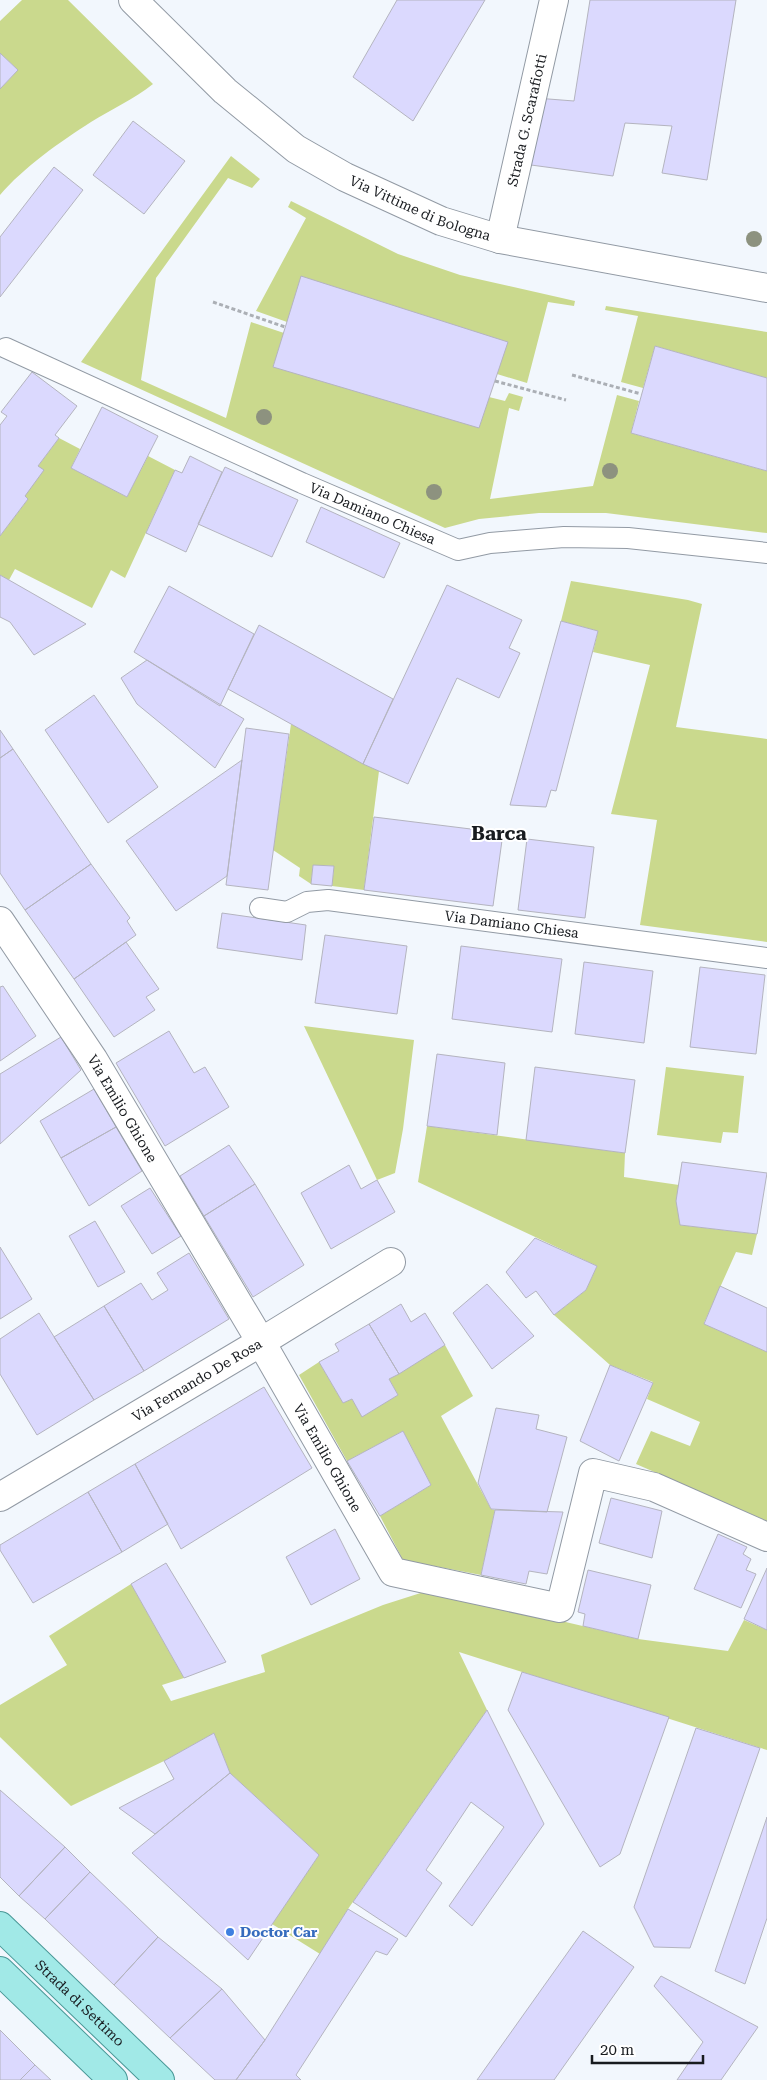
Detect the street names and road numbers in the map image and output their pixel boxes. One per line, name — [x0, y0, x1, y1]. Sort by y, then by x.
street label: Strada G. Scarafiotti — [504, 52, 550, 188]
street label: Via Vittime di Bologna — [347, 172, 493, 244]
street label: Via Damiano Chiesa — [307, 479, 438, 547]
street label: Via Damiano Chiesa — [444, 907, 580, 941]
street label: Via Emilio Ghione — [84, 1052, 161, 1165]
street label: Via Fernando De Rosa — [129, 1335, 265, 1425]
street label: Via Emilio Ghione — [290, 1401, 365, 1515]
street label: Strada di Settimo — [32, 1957, 128, 2049]

